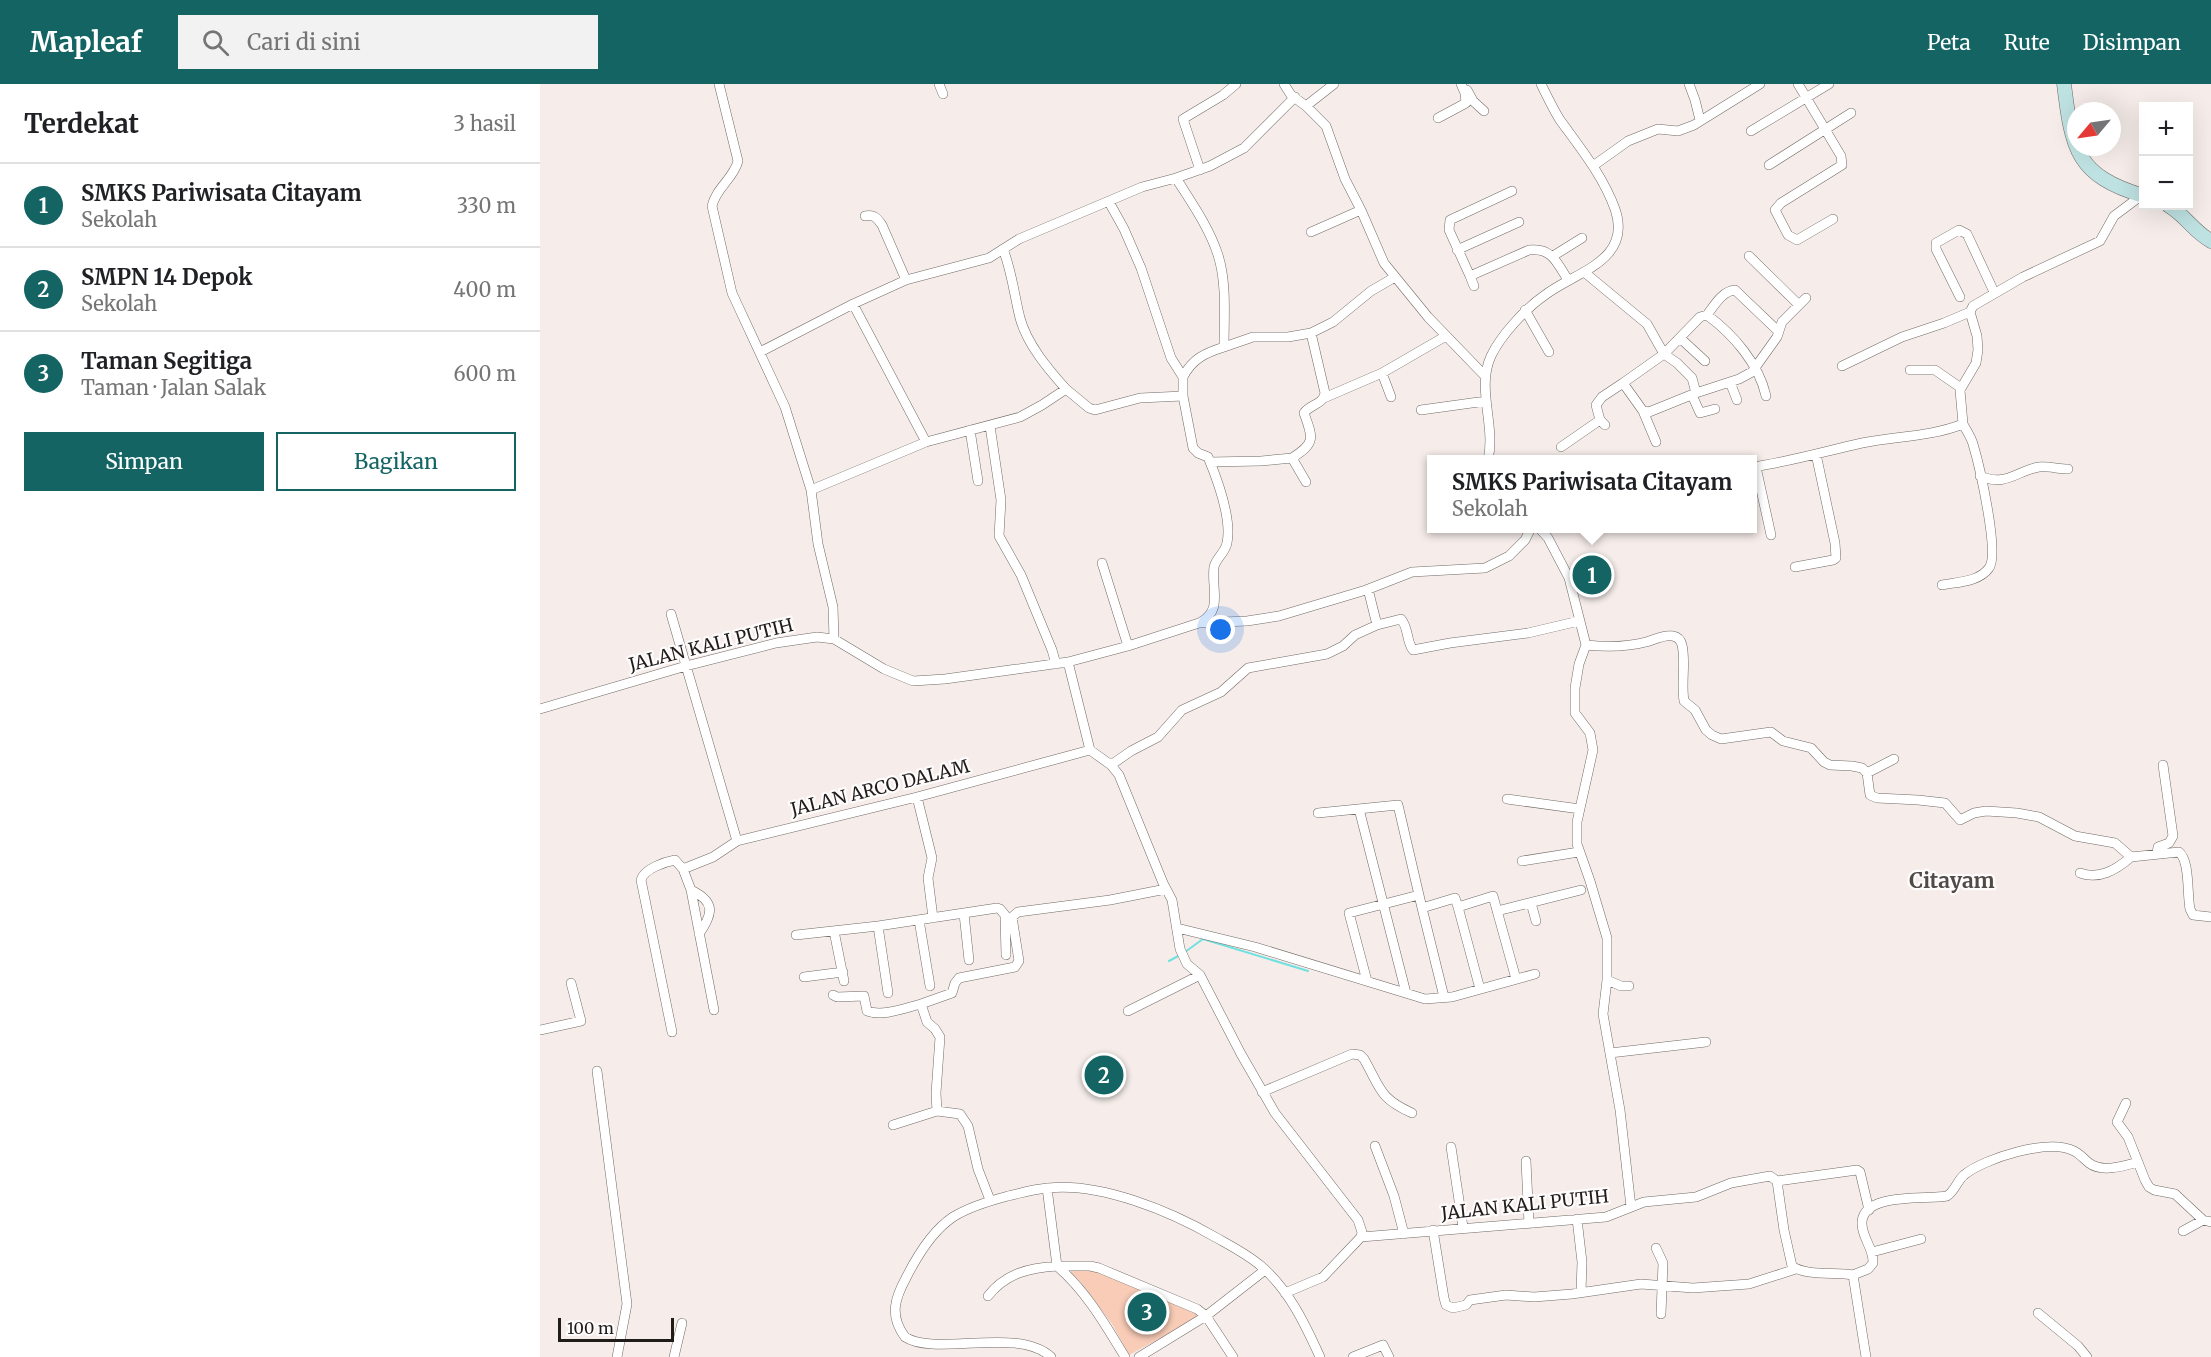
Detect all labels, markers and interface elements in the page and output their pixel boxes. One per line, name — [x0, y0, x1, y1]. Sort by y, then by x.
search box — [178, 15, 598, 69]
text: Mapleaf — [30, 24, 142, 60]
icon: search — [199, 26, 232, 59]
text: Cari di sini — [247, 28, 361, 56]
text: Peta — [1927, 29, 1971, 56]
text: Rute — [2004, 29, 2050, 56]
text: Disimpan — [2083, 29, 2181, 56]
north arrow — [2067, 102, 2121, 156]
map controls — [2139, 102, 2193, 210]
button: + — [2139, 102, 2193, 156]
text: Terdekat — [24, 107, 139, 140]
text: 3 hasil — [453, 111, 516, 136]
button: − — [2139, 156, 2193, 210]
text: SMKS Pariwisata Citayam — [81, 179, 362, 207]
text: 1 — [39, 193, 48, 218]
text: 330 m — [457, 193, 516, 218]
text: Sekolah — [81, 207, 157, 232]
text: SMPN 14 Depok — [81, 263, 252, 291]
text: 2 — [38, 277, 49, 302]
text: 400 m — [453, 277, 516, 302]
text: Sekolah — [81, 291, 157, 316]
text: Taman Segitiga — [81, 347, 252, 375]
text: 3 — [38, 361, 49, 386]
text: 600 m — [453, 361, 516, 386]
text: Taman · Jalan Salak — [81, 375, 266, 400]
button: Simpan — [24, 432, 264, 491]
button: Bagikan — [276, 432, 516, 491]
popup — [1427, 455, 1757, 533]
text: SMKS Pariwisata Citayam — [1452, 468, 1732, 496]
text: Sekolah — [1452, 496, 1528, 521]
pin: 1 — [1572, 552, 1612, 598]
street label: JALAN KALI PUTIH — [625, 613, 795, 676]
your location — [1206, 615, 1235, 644]
street label: JALAN ARCO DALAM — [787, 754, 972, 821]
district label: Citayam — [1909, 867, 1995, 894]
pin: 2 — [1084, 1052, 1124, 1098]
street label: JALAN KALI PUTIH — [1439, 1184, 1610, 1225]
pin: 3 — [1128, 1290, 1166, 1334]
scale bar — [558, 1315, 674, 1342]
text: 100 m — [567, 1318, 614, 1338]

